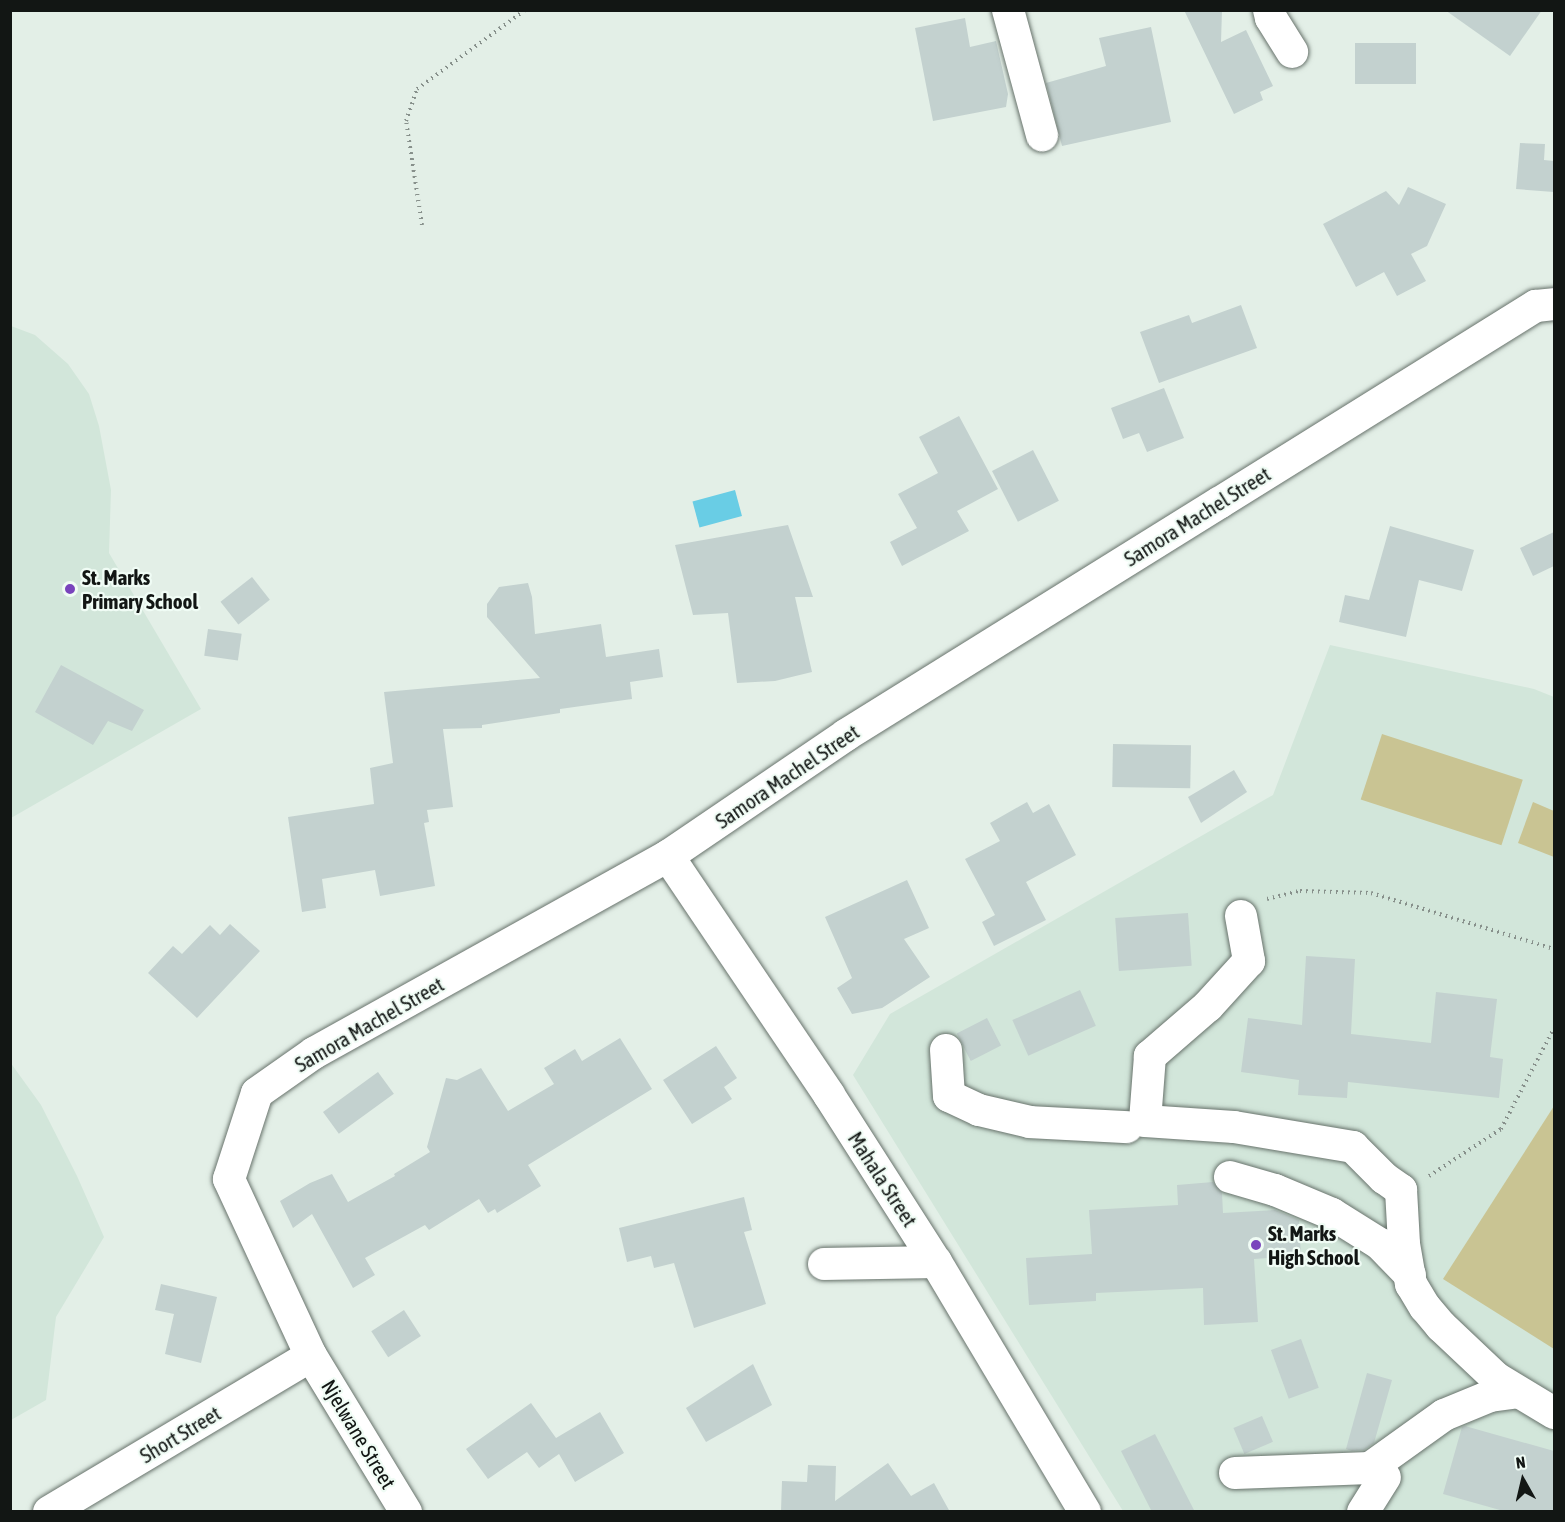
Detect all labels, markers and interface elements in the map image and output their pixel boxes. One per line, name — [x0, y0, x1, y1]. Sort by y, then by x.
street label: Samora Machel Street — [1119, 461, 1275, 571]
place label: St. Marks Primary School — [82, 564, 198, 614]
marker: St. Marks Primary School — [63, 582, 77, 596]
street label: Samora Machel Street — [710, 719, 864, 833]
street label: Samora Machel Street — [290, 971, 448, 1077]
street label: Mahala Street — [843, 1127, 923, 1231]
place label: St. Marks High School — [1268, 1220, 1359, 1270]
marker: St. Marks High School — [1249, 1238, 1263, 1252]
street label: Njelwane Street — [317, 1375, 401, 1493]
street label: Short Street — [135, 1400, 225, 1468]
north arrow — [1493, 1450, 1553, 1510]
text: N — [1515, 1453, 1526, 1472]

